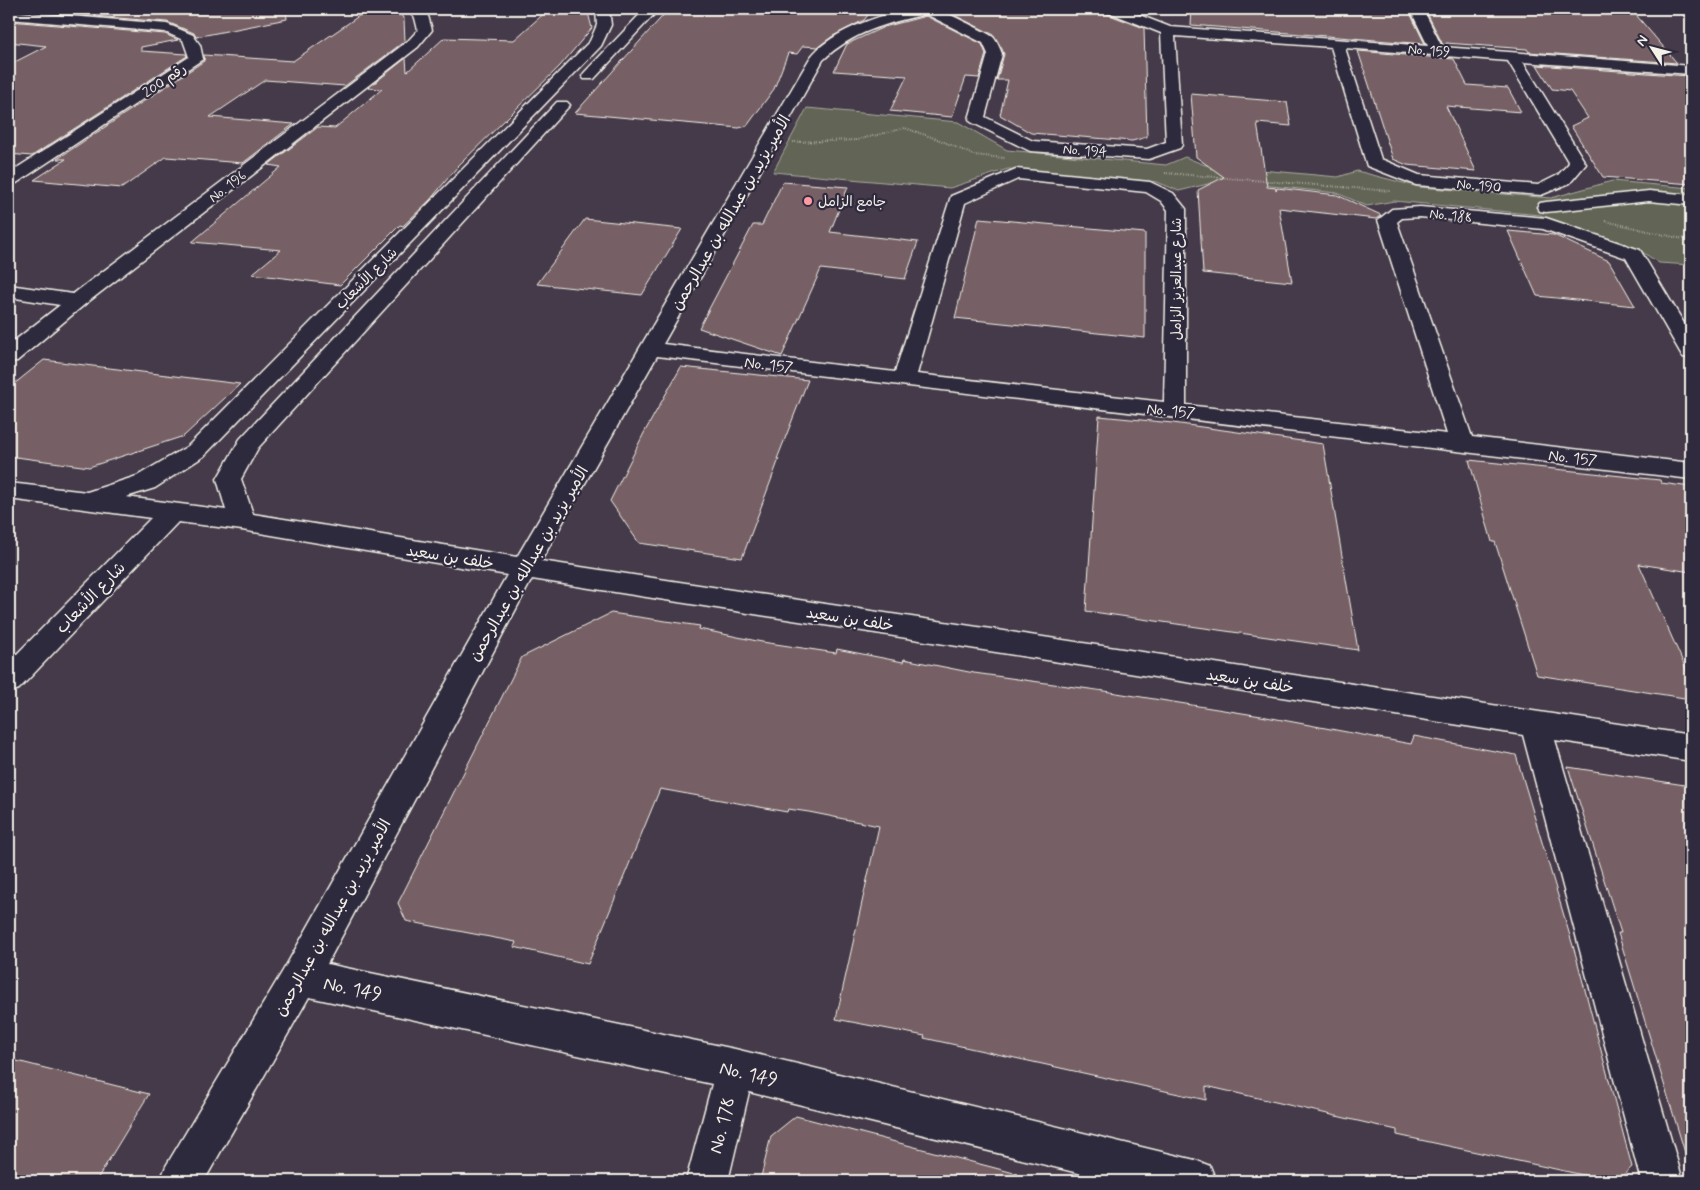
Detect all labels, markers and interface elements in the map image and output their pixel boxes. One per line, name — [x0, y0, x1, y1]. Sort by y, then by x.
north arrow — [1628, 22, 1678, 72]
text: N — [1632, 32, 1652, 50]
street label: No. 159 — [1407, 41, 1451, 61]
street label: رقم 200 — [139, 60, 190, 103]
street label: الأمير يزيد بن عبدالله بن عبدالرحمن — [666, 111, 796, 314]
street label: No. 194 — [1062, 140, 1108, 162]
street label: No. 196 — [205, 167, 250, 207]
street label: No. 190 — [1456, 175, 1502, 197]
place label: جامع الزامل — [818, 193, 886, 212]
marker: جامع الزامل — [802, 195, 814, 207]
street label: No. 188 — [1429, 205, 1473, 227]
street label: شارع عبدالعزيز الزامل — [1168, 218, 1186, 340]
street label: شارع الأشعاب — [331, 243, 401, 313]
street label: No. 157 — [743, 352, 795, 379]
street label: No. 157 — [1145, 398, 1197, 425]
street label: No. 157 — [1547, 445, 1599, 472]
street label: الأمير يزيد بن عبدالله بن عبدالرحمن — [464, 462, 594, 665]
street label: خلف بن سعيد — [404, 540, 495, 575]
street label: شارع الأشعاب — [51, 557, 130, 638]
street label: خلف بن سعيد — [804, 602, 895, 637]
street label: خلف بن سعيد — [1204, 664, 1295, 699]
street label: الأمير يزيد بن عبدالله بن عبدالرحمن — [269, 815, 396, 1020]
street label: No. 149 — [321, 971, 384, 1008]
street label: No. 149 — [717, 1056, 780, 1093]
street label: No. 178 — [703, 1094, 742, 1156]

